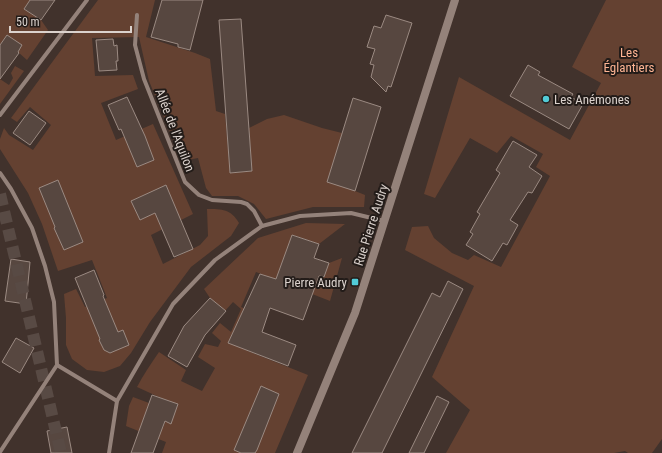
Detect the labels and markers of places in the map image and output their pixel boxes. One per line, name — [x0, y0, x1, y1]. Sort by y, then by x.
place label: Les Anémones — [554, 92, 630, 107]
marker: Les Anémones — [541, 94, 551, 104]
place label: Pierre Audry — [284, 275, 348, 290]
marker: Pierre Audry — [350, 277, 360, 287]

